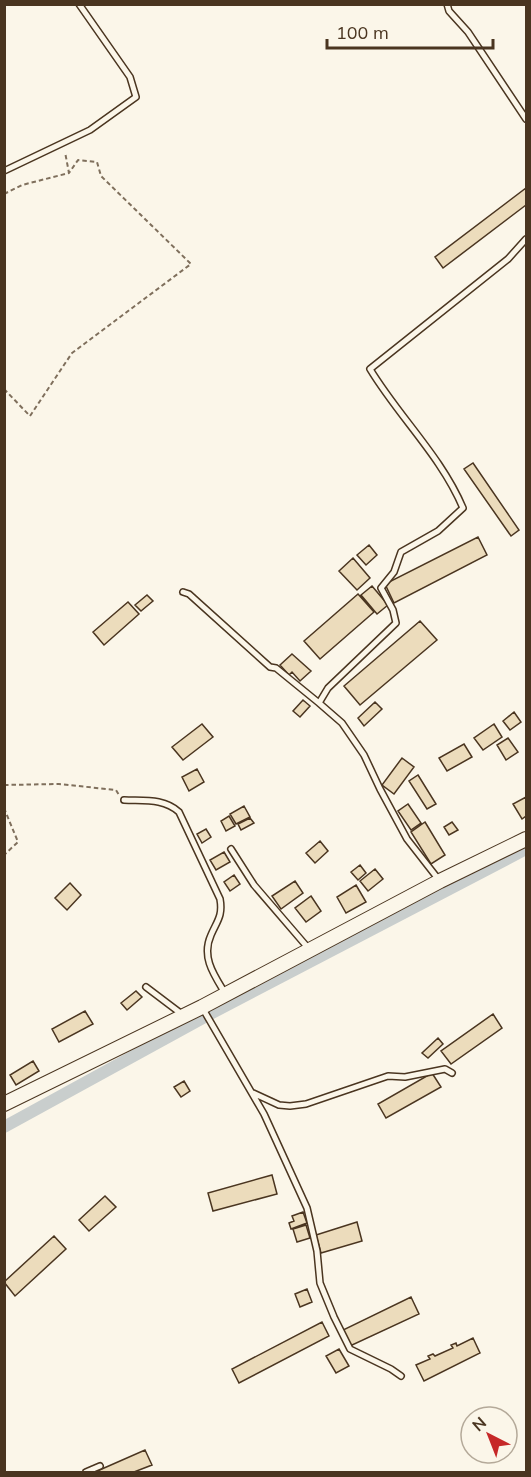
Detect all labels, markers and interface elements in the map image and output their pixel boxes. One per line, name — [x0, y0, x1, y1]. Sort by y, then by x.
scale bar — [327, 12, 494, 50]
text: 100 m — [336, 21, 389, 44]
north arrow — [459, 1405, 519, 1465]
text: N — [468, 1412, 490, 1435]

